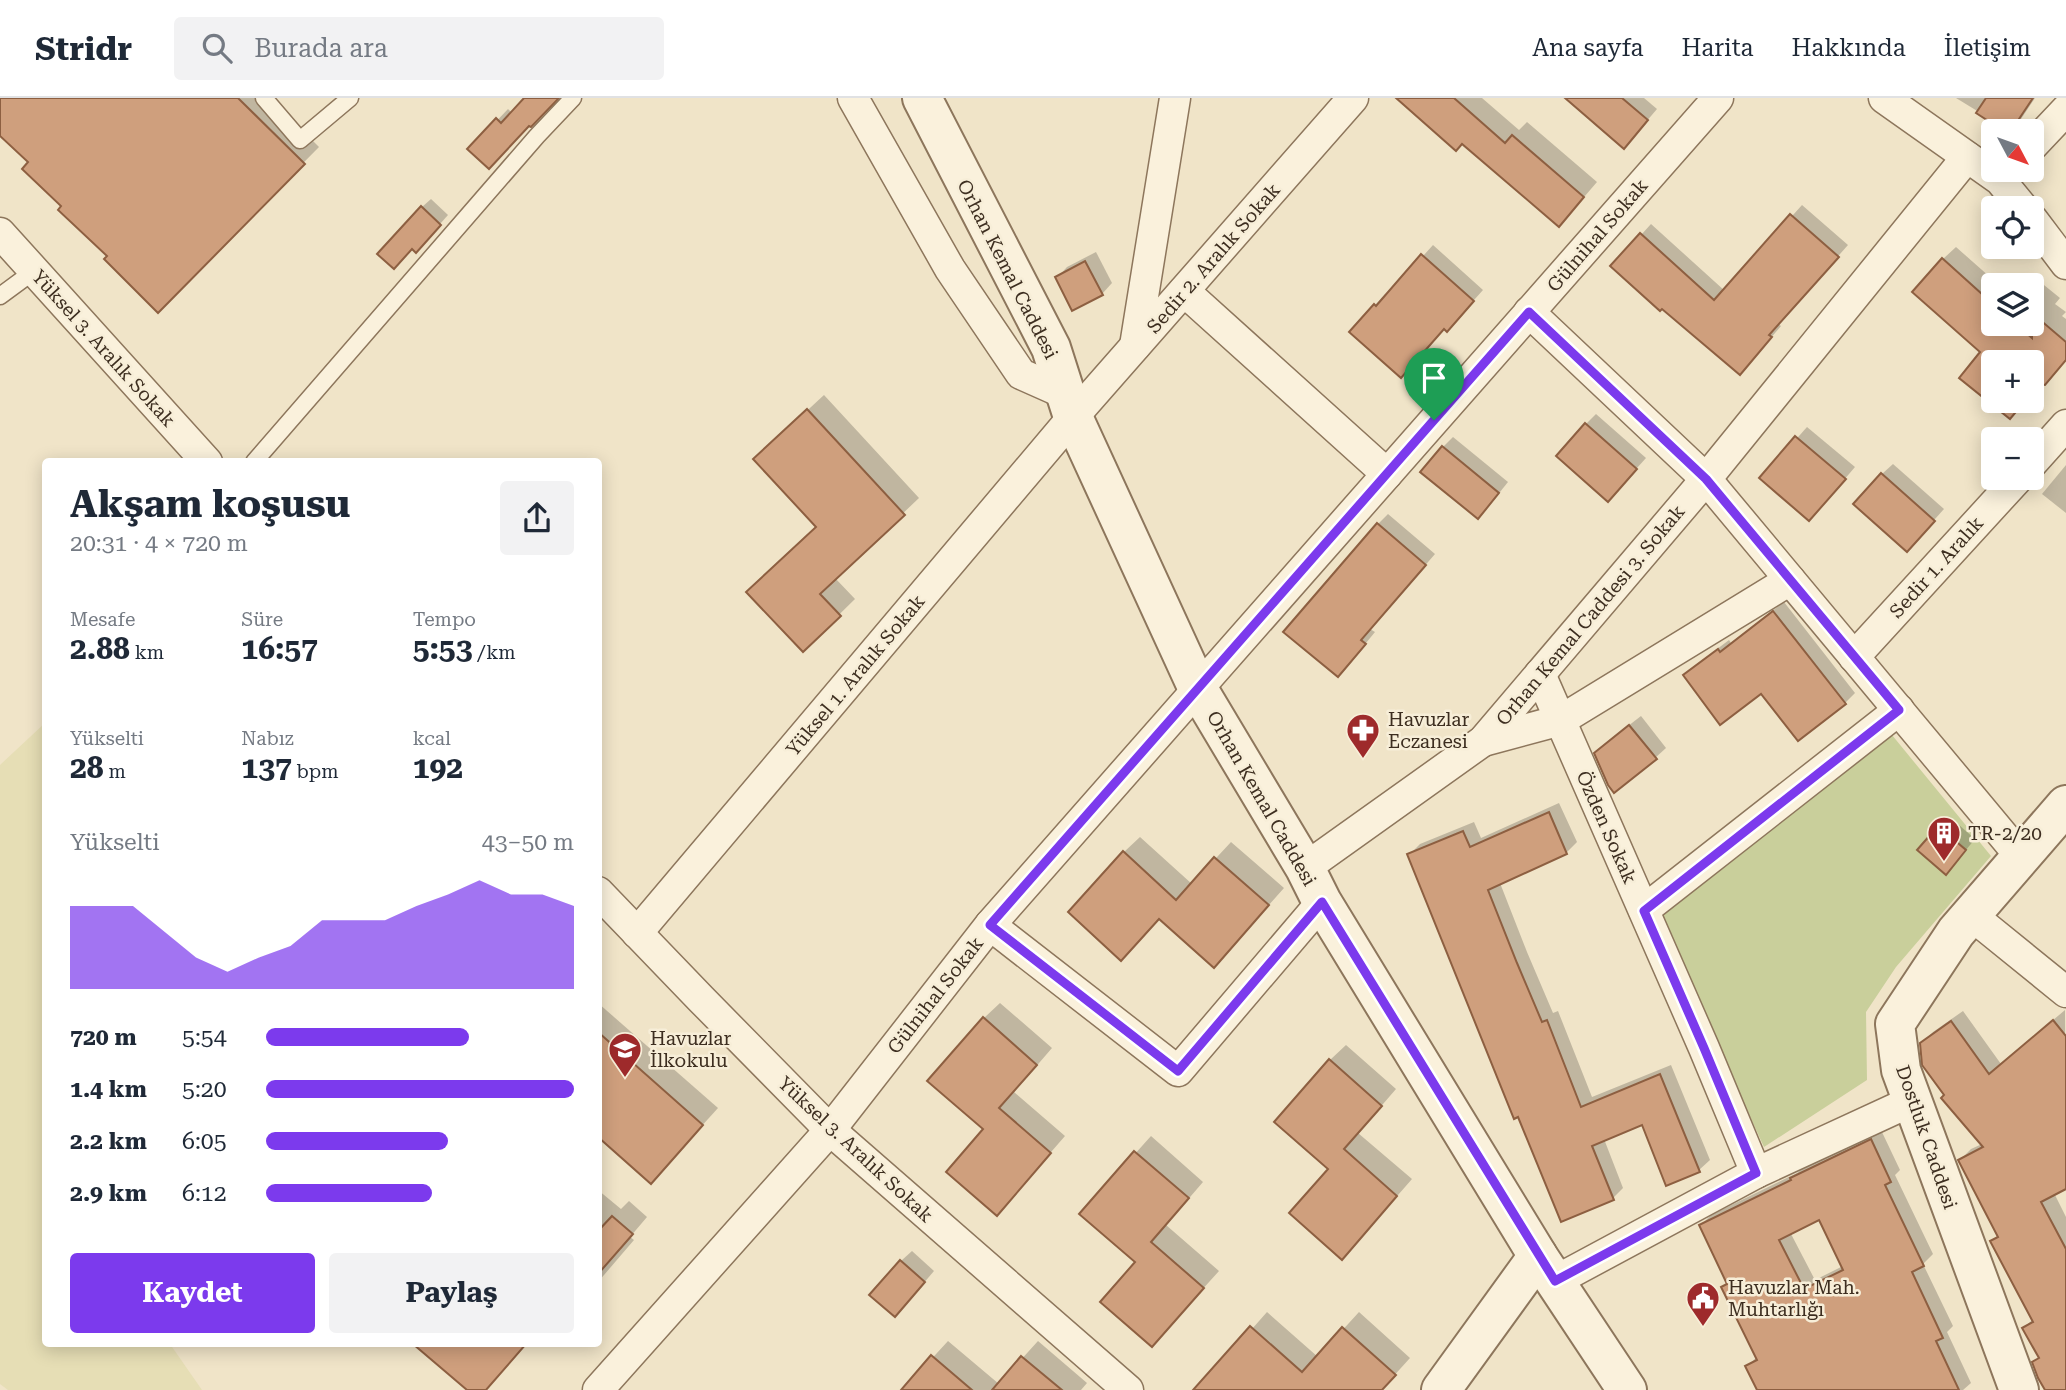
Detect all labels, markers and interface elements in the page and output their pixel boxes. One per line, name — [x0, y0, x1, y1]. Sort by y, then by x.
search box — [174, 17, 664, 80]
text: Stridr — [35, 29, 132, 68]
icon: search — [198, 29, 236, 67]
text: Burada ara — [254, 33, 388, 63]
text: Ana sayfa — [1532, 34, 1643, 62]
text: Harita — [1681, 34, 1754, 62]
text: Hakkında — [1792, 34, 1906, 62]
text: İletişim — [1944, 34, 2031, 62]
north arrow — [1981, 119, 2044, 182]
map controls — [1981, 119, 2044, 490]
street label: Gülnihal Sokak — [1542, 174, 1653, 296]
street label: Orhan Kemal Caddesi — [952, 176, 1063, 363]
street label: Sedir 2. Aralık Sokak — [1142, 179, 1285, 338]
button: locate — [1981, 196, 2044, 259]
street label: Yüksel 3. Aralık Sokak — [27, 265, 180, 432]
button: layers — [1981, 273, 2044, 336]
pin — [1404, 348, 1464, 420]
button: + — [1981, 350, 2044, 413]
icon: arrive — [1415, 359, 1453, 397]
button: − — [1981, 427, 2044, 490]
button: share — [500, 481, 574, 555]
text: Akşam koşusu — [70, 482, 350, 526]
street label: Orhan Kemal Caddesi 3. Sokak — [1491, 500, 1689, 730]
street label: Sedir 1. Aralık — [1885, 512, 1988, 623]
text: 20:31 · 4 × 720 m — [70, 530, 248, 557]
street label: Yüksel 1. Aralık Sokak — [781, 590, 930, 761]
text: Mesafe — [70, 608, 135, 631]
text: Süre — [241, 608, 283, 631]
text: Tempo — [413, 608, 476, 631]
text: 2.88 — [70, 631, 130, 666]
text: 16:57 — [241, 631, 318, 666]
text: 5:53 — [413, 631, 472, 666]
text: km — [130, 641, 164, 664]
text: /km — [472, 641, 516, 664]
street label: Orhan Kemal Caddesi — [1202, 707, 1321, 890]
place label: Havuzlar Eczanesi — [1388, 708, 1470, 753]
pharmacy icon: Havuzlar Eczanesi — [1344, 711, 1382, 760]
text: Yükselti — [70, 727, 144, 750]
text: Nabız — [241, 727, 294, 750]
text: kcal — [413, 727, 451, 750]
text: 28 — [70, 750, 104, 785]
text: 137 — [241, 750, 292, 785]
text: 192 — [413, 750, 463, 785]
text: m — [104, 760, 126, 783]
text: bpm — [292, 760, 339, 783]
street label: Özden Sokak — [1571, 767, 1642, 887]
building icon: TR-2/20 — [1925, 814, 1963, 863]
place label: TR-2/20 — [1968, 822, 2042, 845]
text: Yükselti — [70, 829, 160, 856]
text: 43–50 m — [482, 829, 574, 856]
street label: Gülnihal Sokak — [883, 932, 988, 1058]
text: 720 m — [70, 1024, 137, 1051]
text: 5:54 — [182, 1024, 227, 1051]
place label: Havuzlar İlkokulu — [650, 1027, 732, 1072]
school or university icon: Havuzlar İlkokulu — [606, 1030, 644, 1079]
street label: Dostluk Caddesi — [1891, 1062, 1962, 1212]
street label: Yüksel 3. Aralık Sokak — [773, 1072, 938, 1227]
text: 1.4 km — [70, 1076, 147, 1103]
text: 5:20 — [182, 1076, 227, 1103]
text: 2.2 km — [70, 1128, 147, 1155]
text: 6:05 — [182, 1128, 227, 1155]
text: 2.9 km — [70, 1180, 147, 1207]
text: 6:12 — [182, 1180, 227, 1207]
button: Kaydet — [70, 1253, 315, 1333]
button: Paylaş — [329, 1253, 574, 1333]
place label: Havuzlar Mah. Muhtarlığı — [1728, 1276, 1860, 1321]
public building icon: Havuzlar Mah. Muhtarlığı — [1684, 1279, 1722, 1328]

